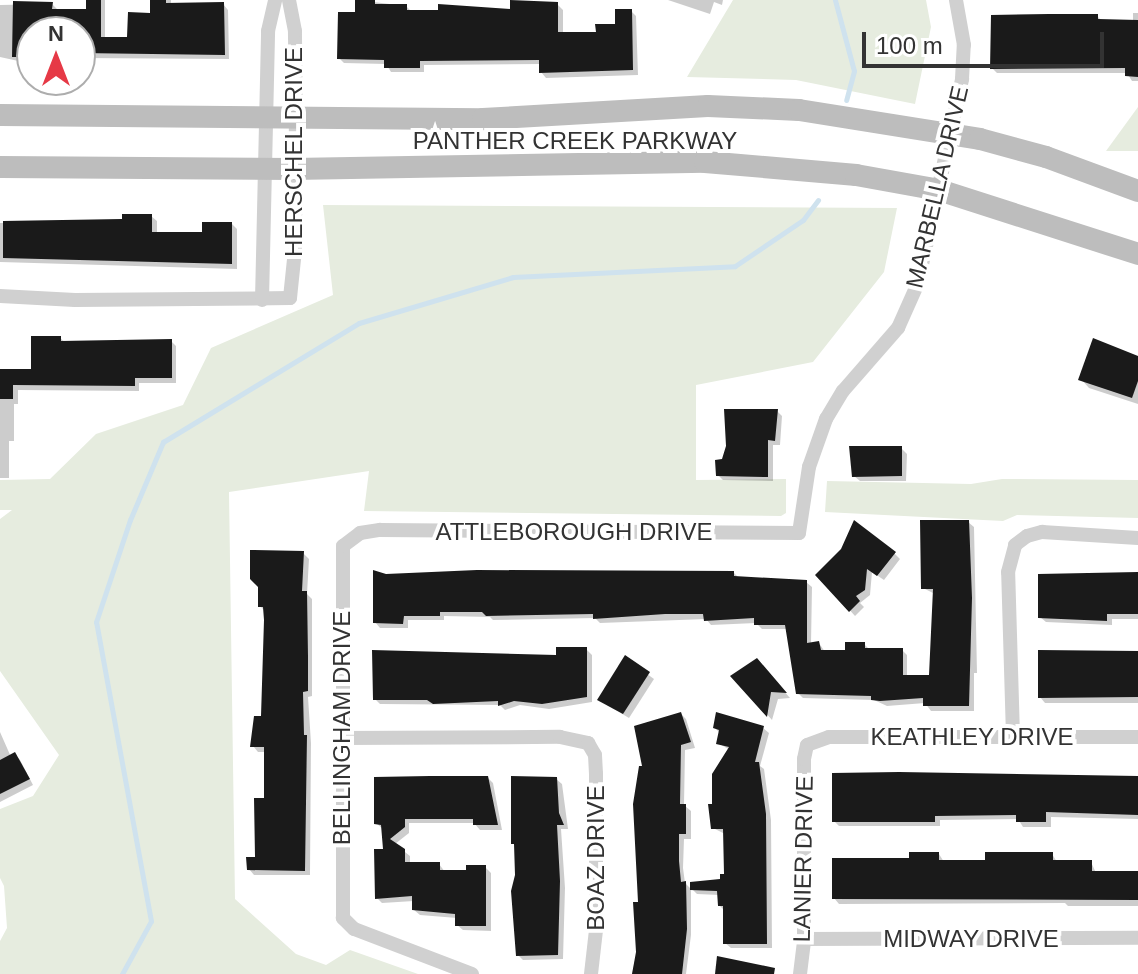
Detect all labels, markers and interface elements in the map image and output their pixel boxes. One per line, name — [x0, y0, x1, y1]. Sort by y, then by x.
north arrow — [16, 16, 96, 96]
scale bar — [866, 16, 1108, 66]
text: N — [48, 21, 64, 46]
text: 100 m — [876, 32, 943, 59]
street label: HERSCHEL DRIVE — [280, 47, 308, 257]
street label: MARBELLA DRIVE — [900, 82, 974, 292]
street label: PANTHER CREEK PARKWAY — [413, 127, 737, 155]
street label: ATTLEBOROUGH DRIVE — [436, 518, 712, 546]
street label: BELLINGHAM DRIVE — [328, 611, 356, 845]
street label: KEATHLEY DRIVE — [870, 723, 1074, 751]
street label: LANIER DRIVE — [787, 775, 819, 943]
street label: BOAZ DRIVE — [582, 785, 610, 931]
street label: MIDWAY DRIVE — [883, 925, 1059, 953]

